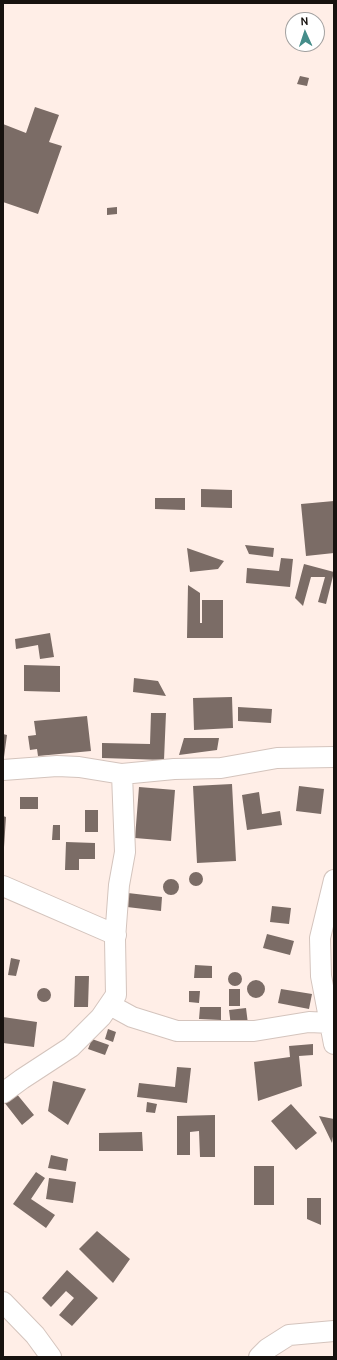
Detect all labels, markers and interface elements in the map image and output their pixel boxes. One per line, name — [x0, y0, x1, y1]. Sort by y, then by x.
north arrow — [285, 12, 325, 52]
text: N — [300, 14, 309, 28]

